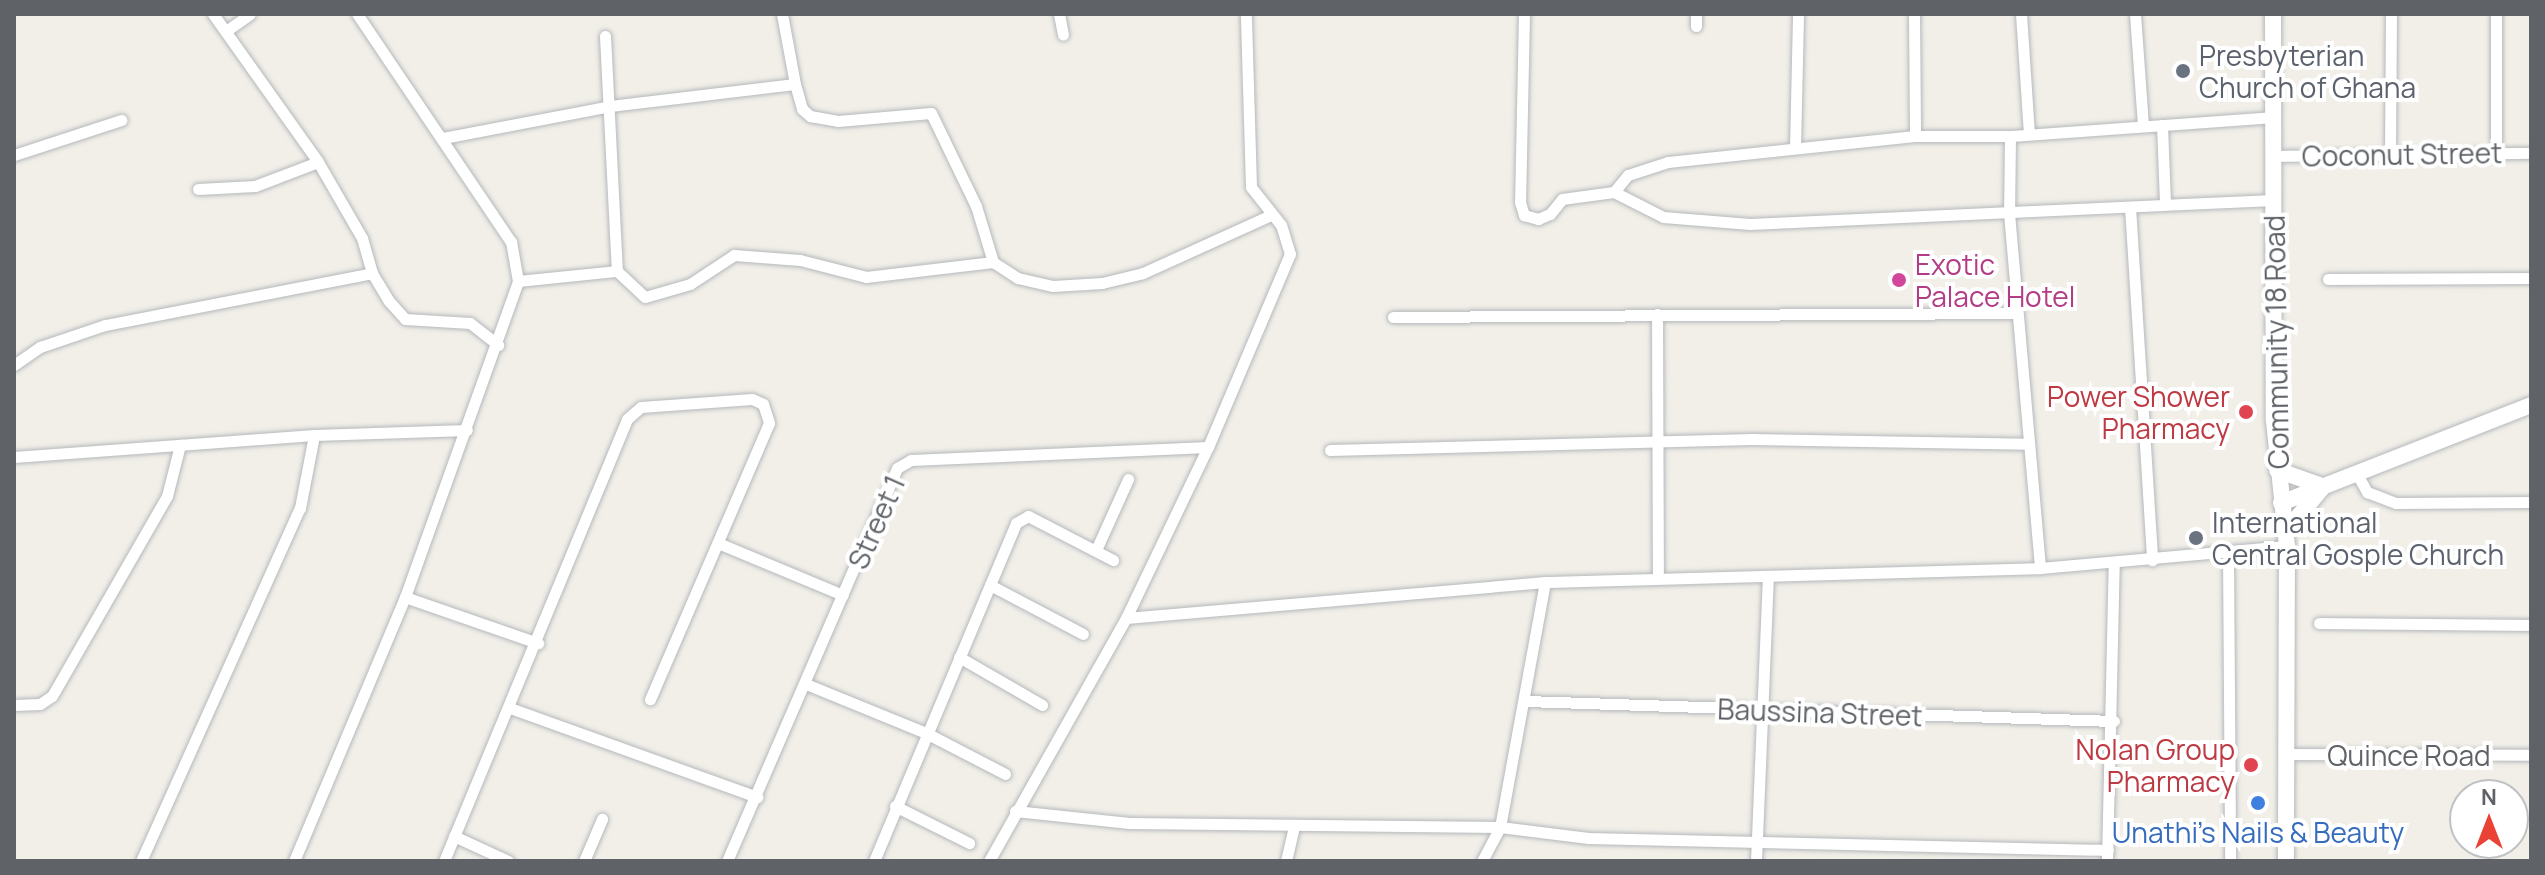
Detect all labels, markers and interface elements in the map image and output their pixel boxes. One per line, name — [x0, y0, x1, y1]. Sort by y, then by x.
place label: Presbyterian Church of Ghana — [2199, 38, 2416, 104]
marker: Presbyterian Church of Ghana — [2174, 62, 2192, 80]
street label: Coconut Street — [2301, 135, 2503, 173]
street label: Community 18 Road — [2257, 215, 2295, 469]
place label: Exotic Palace Hotel — [1915, 247, 2075, 313]
marker: Exotic Palace Hotel — [1890, 271, 1908, 289]
place label: Power Shower Pharmacy — [2047, 379, 2230, 445]
marker: Power Shower Pharmacy — [2237, 403, 2255, 421]
street label: Street 1 — [841, 470, 911, 574]
place label: International Central Gosple Church — [2212, 505, 2504, 571]
marker: International Central Gosple Church — [2187, 529, 2205, 547]
street label: Baussina Street — [1717, 692, 1923, 732]
place label: Nolan Group Pharmacy — [2076, 732, 2235, 798]
street label: Quince Road — [2327, 738, 2491, 772]
marker: Nolan Group Pharmacy — [2242, 756, 2260, 774]
north arrow — [2449, 779, 2529, 859]
text: N — [2481, 782, 2497, 812]
marker: Unathi’s Nails & Beauty — [2249, 794, 2267, 812]
place label: Unathi’s Nails & Beauty — [2112, 815, 2404, 849]

